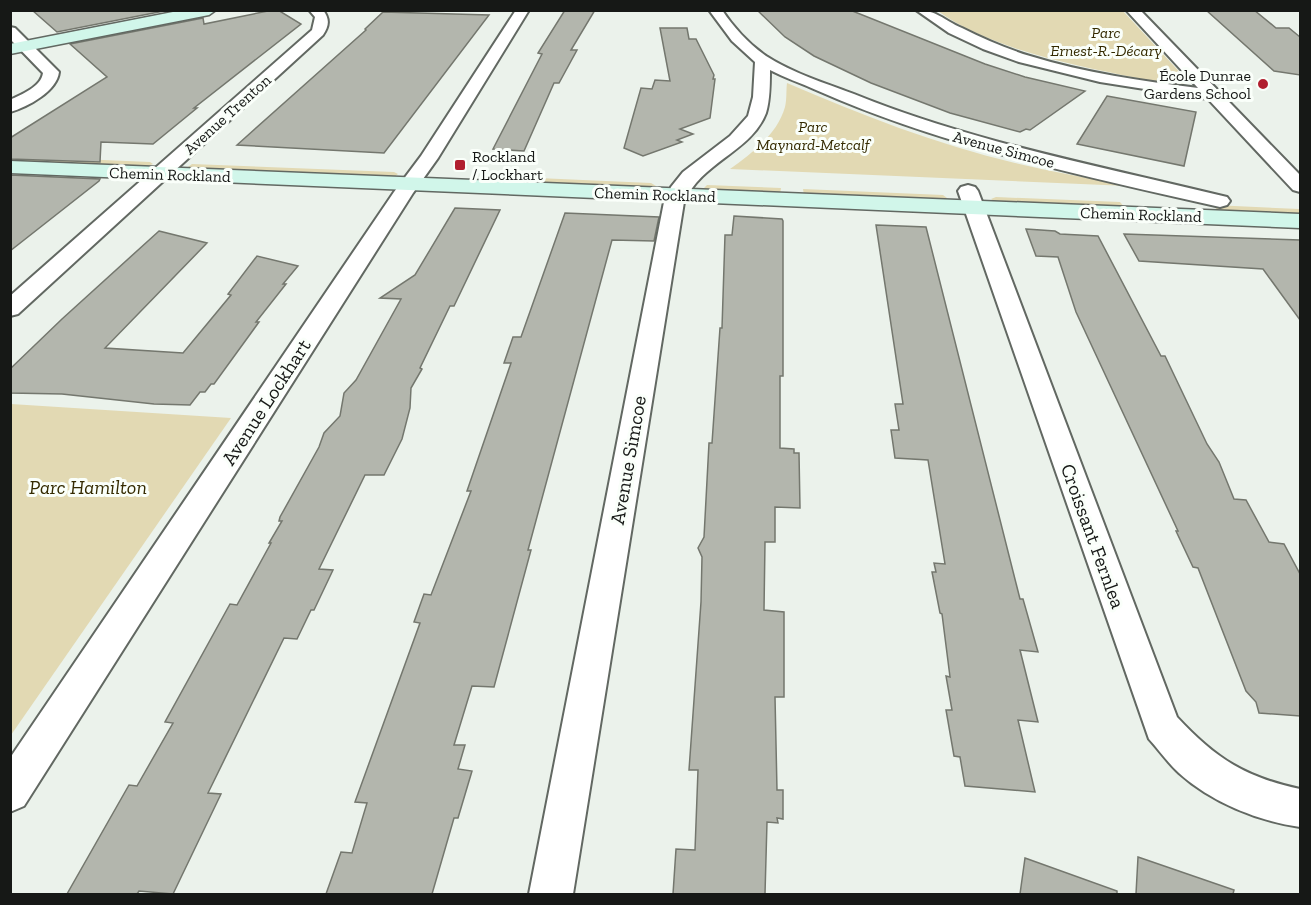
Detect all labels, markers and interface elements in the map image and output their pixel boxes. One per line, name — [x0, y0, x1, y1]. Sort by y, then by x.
park label: Parc Ernest-R.-Décary — [1050, 23, 1162, 60]
place label: École Dunrae Gardens School — [1144, 66, 1251, 103]
street label: Avenue Trenton — [180, 70, 275, 158]
marker: École Dunrae Gardens School — [1256, 77, 1270, 91]
park label: Parc Maynard-Metcalf — [756, 117, 872, 154]
street label: Avenue Simcoe — [951, 127, 1057, 172]
place label: Rockland / Lockhart — [472, 147, 543, 184]
marker: Rockland / Lockhart — [453, 158, 467, 172]
street label: Chemin Rockland — [109, 163, 231, 186]
street label: Chemin Rockland — [594, 183, 716, 206]
street label: Chemin Rockland — [1080, 203, 1202, 226]
street label: Avenue Lockhart — [216, 334, 316, 470]
street label: Avenue Simcoe — [605, 394, 651, 526]
street label: Croissant Fernlea — [1056, 460, 1130, 612]
park label: Parc Hamilton — [29, 475, 147, 499]

